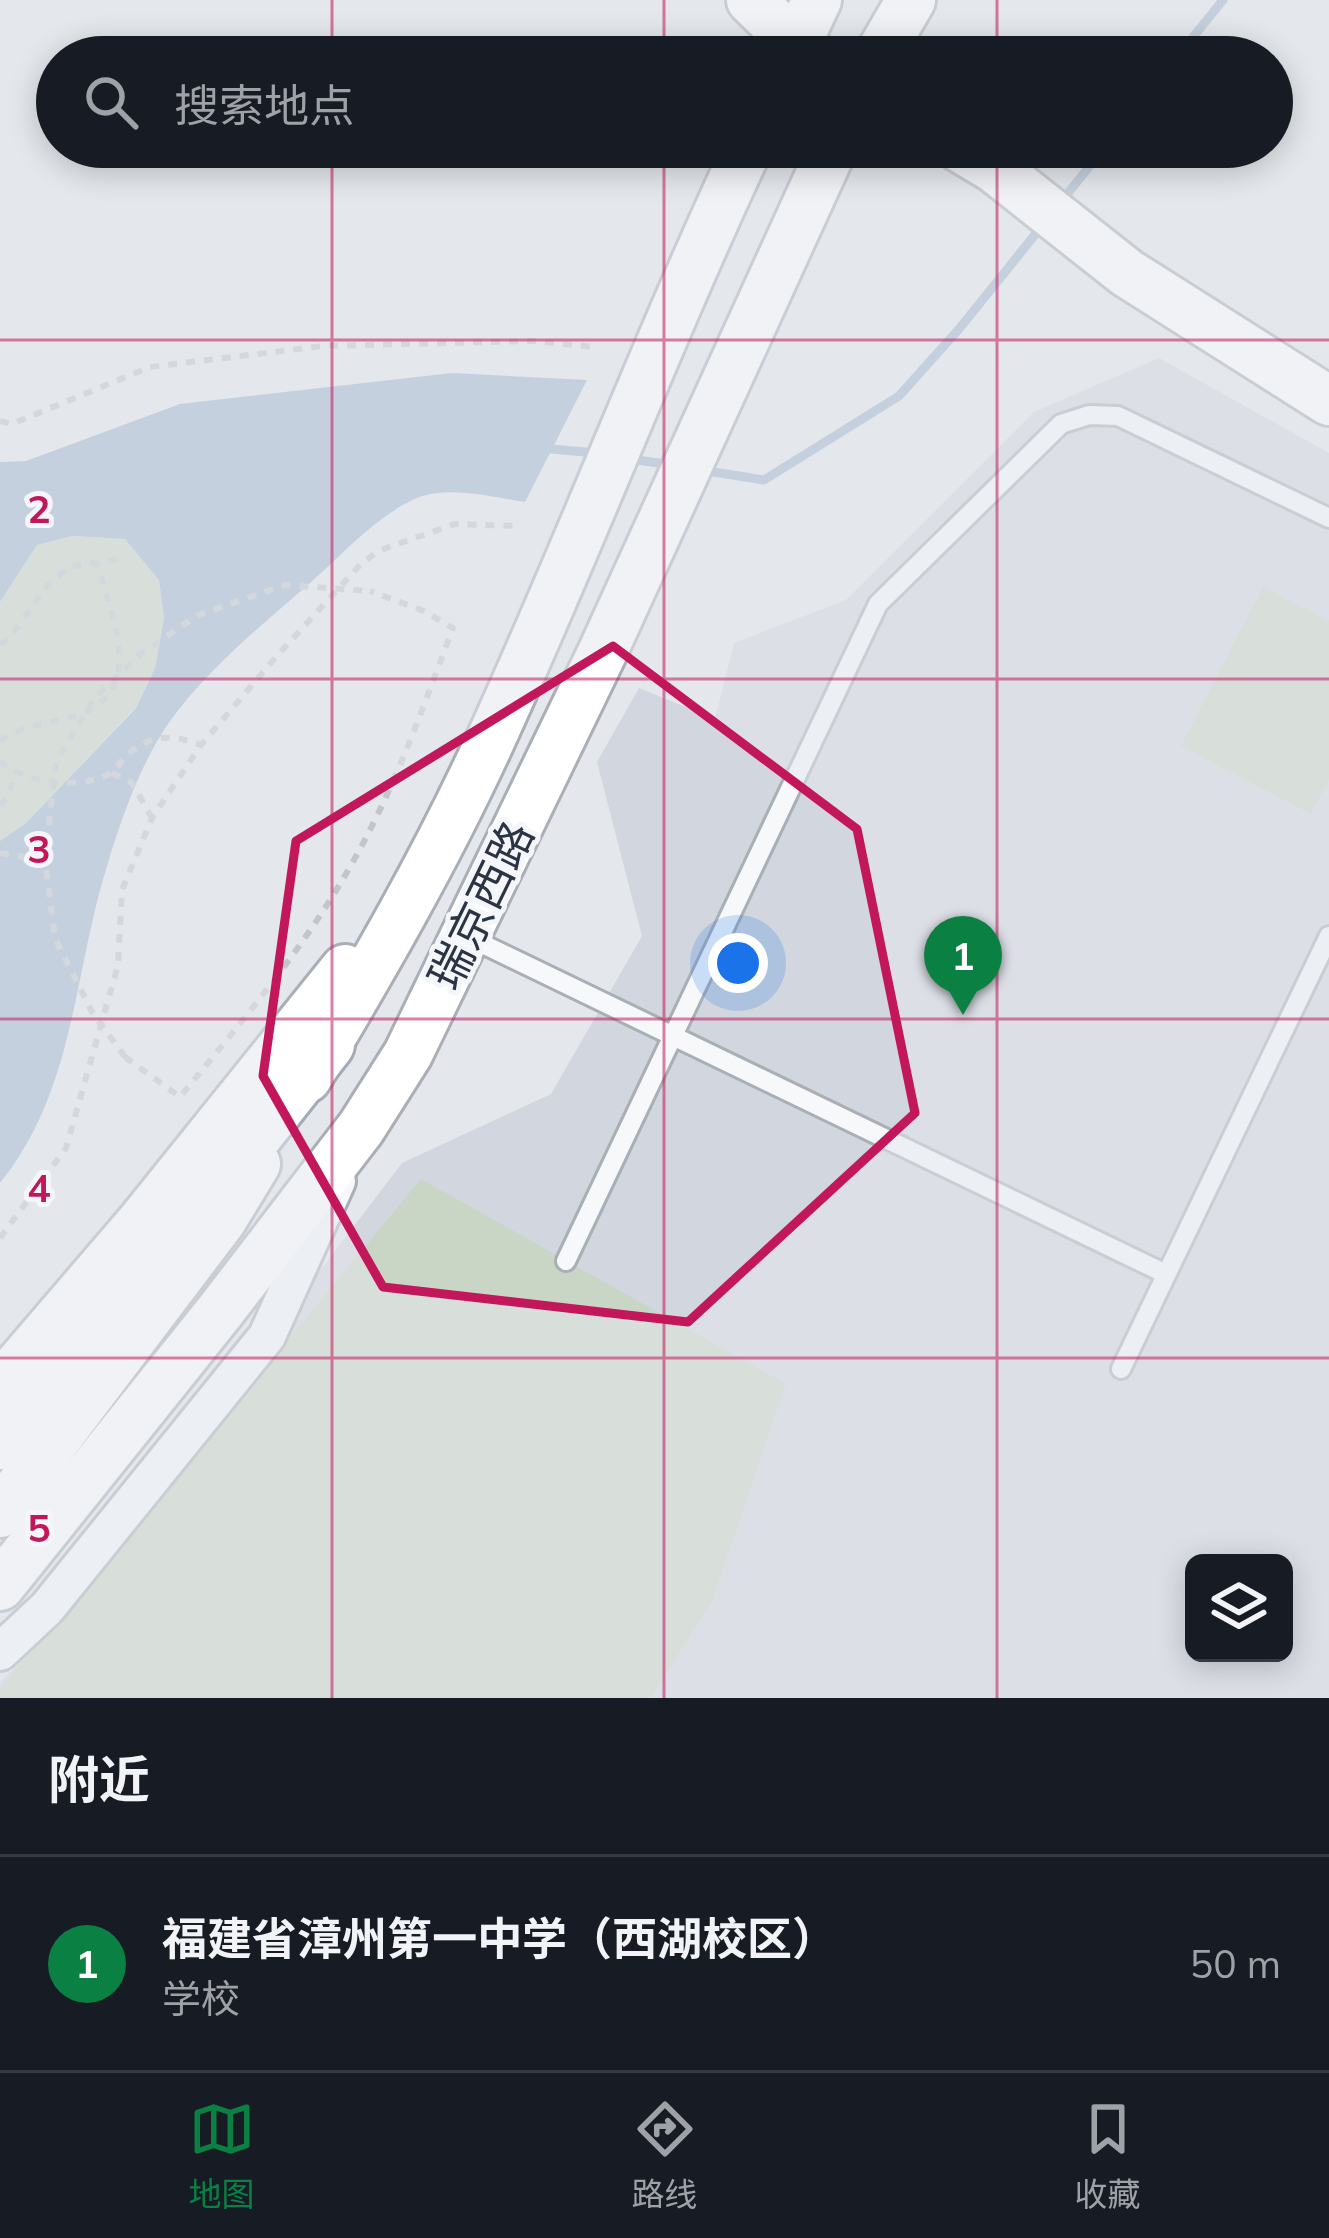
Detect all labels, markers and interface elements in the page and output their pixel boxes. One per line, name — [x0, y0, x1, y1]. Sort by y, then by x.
search box — [36, 36, 1293, 168]
icon: search — [78, 69, 144, 135]
text: 搜索地点 — [174, 77, 354, 133]
text: 2 — [27, 484, 51, 533]
street label: 瑞京西路 — [415, 812, 545, 998]
text: 3 — [27, 824, 51, 873]
pin: 1 — [924, 916, 1002, 1015]
your location — [708, 933, 768, 993]
text: 4 — [27, 1163, 51, 1212]
text: 5 — [27, 1503, 51, 1552]
map controls — [1185, 1554, 1293, 1662]
button: layers — [1185, 1554, 1293, 1662]
text: 附近 — [48, 1747, 150, 1811]
text: 福建省漳州第一中学（西湖校区） — [162, 1910, 837, 1966]
text: 1 — [75, 1939, 99, 1988]
text: 50 m — [1190, 1939, 1281, 1988]
text: 学校 — [162, 1974, 240, 2023]
tab: 地图 — [189, 2096, 255, 2216]
tab: 路线 — [632, 2096, 698, 2216]
tab: 收藏 — [1075, 2096, 1141, 2216]

